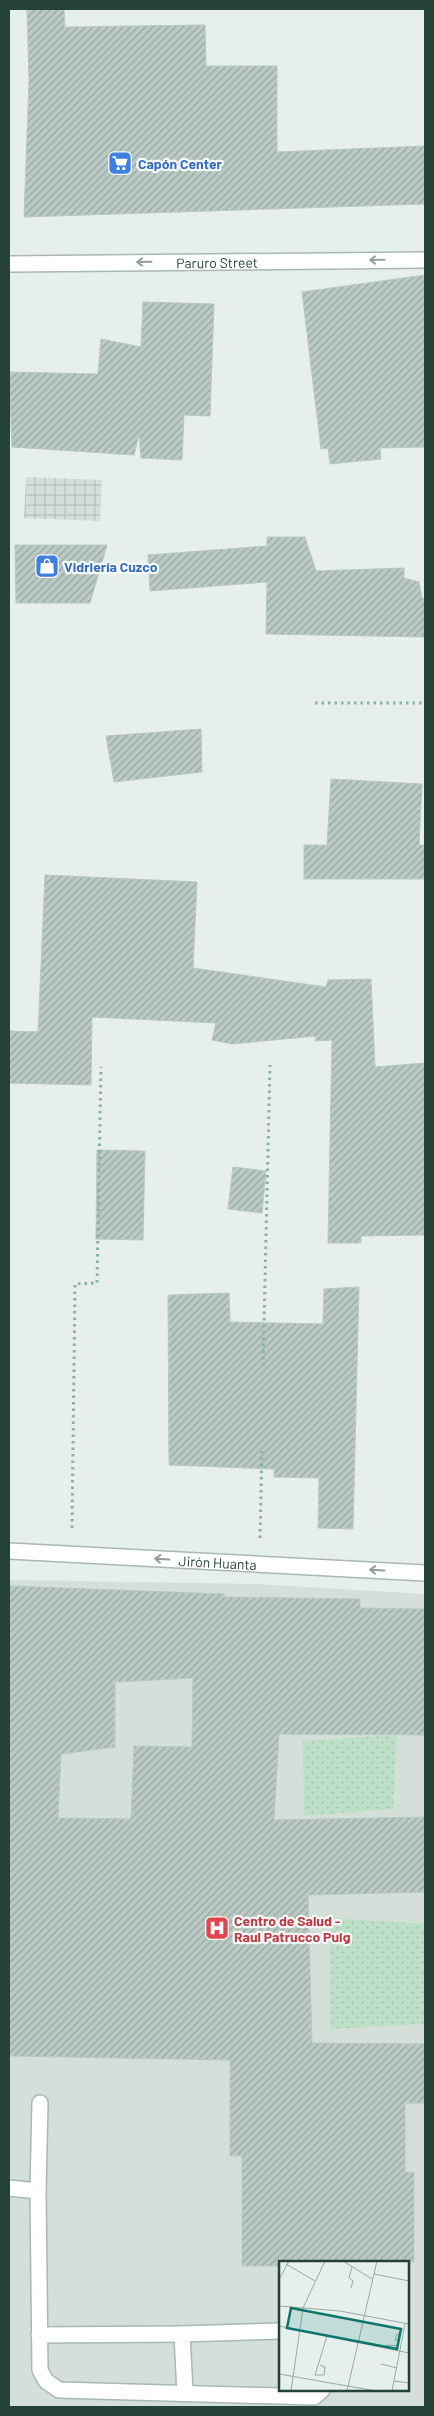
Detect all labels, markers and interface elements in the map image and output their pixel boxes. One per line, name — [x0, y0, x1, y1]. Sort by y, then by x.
supermarket icon: Capón Center — [107, 150, 133, 176]
place label: Capón Center — [138, 155, 223, 172]
street label: Paruro Street — [176, 253, 258, 271]
one-way arrow — [369, 255, 385, 265]
one-way arrow — [136, 257, 152, 267]
shop icon: Vidriería Cuzco — [34, 553, 60, 579]
place label: Vidriería Cuzco — [64, 558, 158, 575]
street label: Jirón Huanta — [178, 1551, 257, 1573]
one-way arrow — [154, 1555, 170, 1564]
one-way arrow — [369, 1566, 385, 1575]
place label: Centro de Salud - Raul Patrucco Puig — [234, 1912, 351, 1945]
hospital icon: Centro de Salud - Raul Patrucco Puig — [204, 1915, 230, 1941]
inset map — [279, 2261, 409, 2391]

